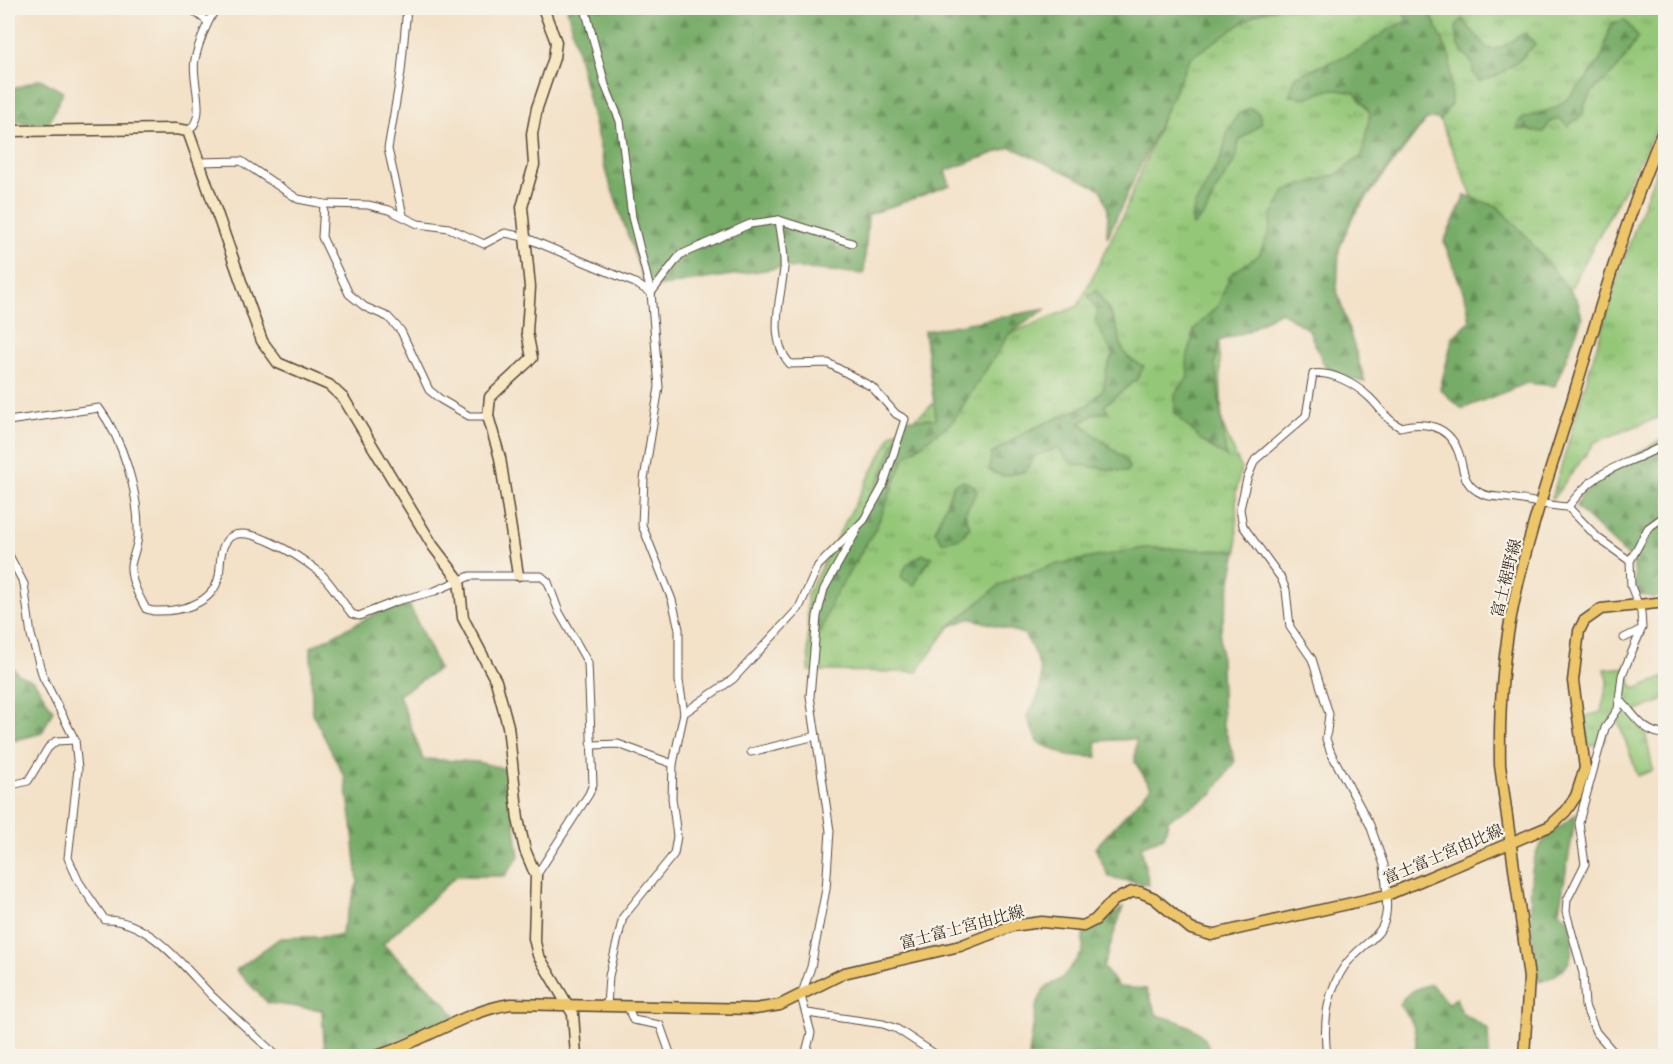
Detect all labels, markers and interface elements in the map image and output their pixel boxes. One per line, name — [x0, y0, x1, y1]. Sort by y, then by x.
street label: 富士裾野線 — [1487, 537, 1525, 619]
street label: 富士富士宮由比線 — [1380, 820, 1506, 888]
street label: 富士富士宮由比線 — [898, 901, 1026, 953]

